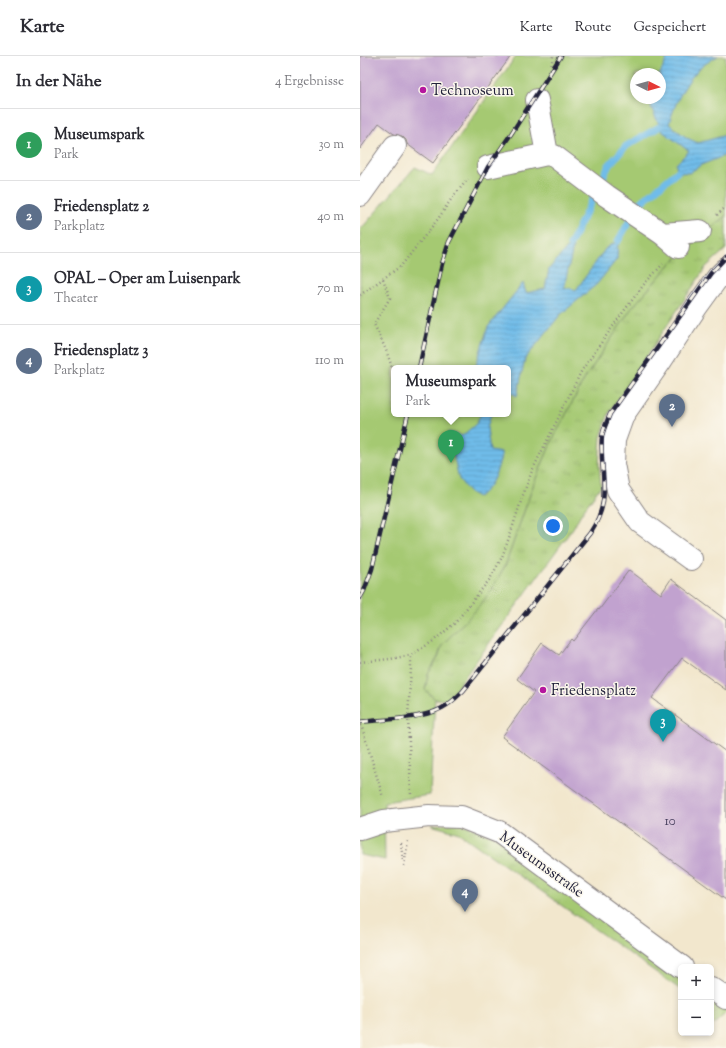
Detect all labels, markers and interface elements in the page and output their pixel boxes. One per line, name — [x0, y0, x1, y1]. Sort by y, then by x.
text: Karte — [20, 14, 65, 41]
text: Karte — [520, 18, 553, 38]
text: Route — [575, 18, 611, 38]
text: Gespeichert — [633, 18, 706, 38]
north arrow — [630, 68, 666, 104]
text: In der Nähe — [16, 70, 102, 94]
text: 4 Ergebnisse — [275, 73, 344, 91]
place label: Technoseum — [431, 81, 514, 102]
marker: Technoseum — [418, 85, 428, 95]
text: Museumspark — [54, 125, 145, 146]
text: 1 — [27, 136, 31, 154]
text: 30 m — [318, 136, 344, 154]
text: Park — [54, 146, 79, 164]
text: Friedensplatz 2 — [54, 197, 149, 218]
text: 2 — [26, 208, 32, 226]
text: 40 m — [317, 208, 344, 226]
text: Parkplatz — [54, 218, 105, 236]
text: OPAL – Oper am Luisenpark — [54, 269, 241, 290]
text: 3 — [26, 280, 32, 298]
text: 70 m — [317, 280, 344, 298]
text: Theater — [54, 290, 98, 308]
text: Friedensplatz 3 — [54, 341, 148, 362]
text: 4 — [26, 352, 32, 370]
text: 110 m — [315, 352, 344, 370]
text: Parkplatz — [54, 362, 105, 380]
popup — [391, 365, 511, 417]
text: Museumspark — [406, 372, 496, 393]
text: Park — [406, 393, 430, 411]
pin: 2 — [659, 394, 685, 427]
pin: 1 — [438, 430, 464, 463]
your location — [543, 516, 563, 536]
place label: Friedensplatz — [551, 681, 636, 702]
marker: Friedensplatz — [538, 685, 548, 695]
pin: 3 — [650, 709, 676, 742]
house number: 10 — [664, 813, 676, 831]
street label: Museumsstraße — [494, 827, 588, 903]
pin: 4 — [452, 879, 478, 912]
map controls — [678, 964, 714, 1036]
button: + — [678, 964, 714, 1000]
button: − — [678, 1000, 714, 1036]

